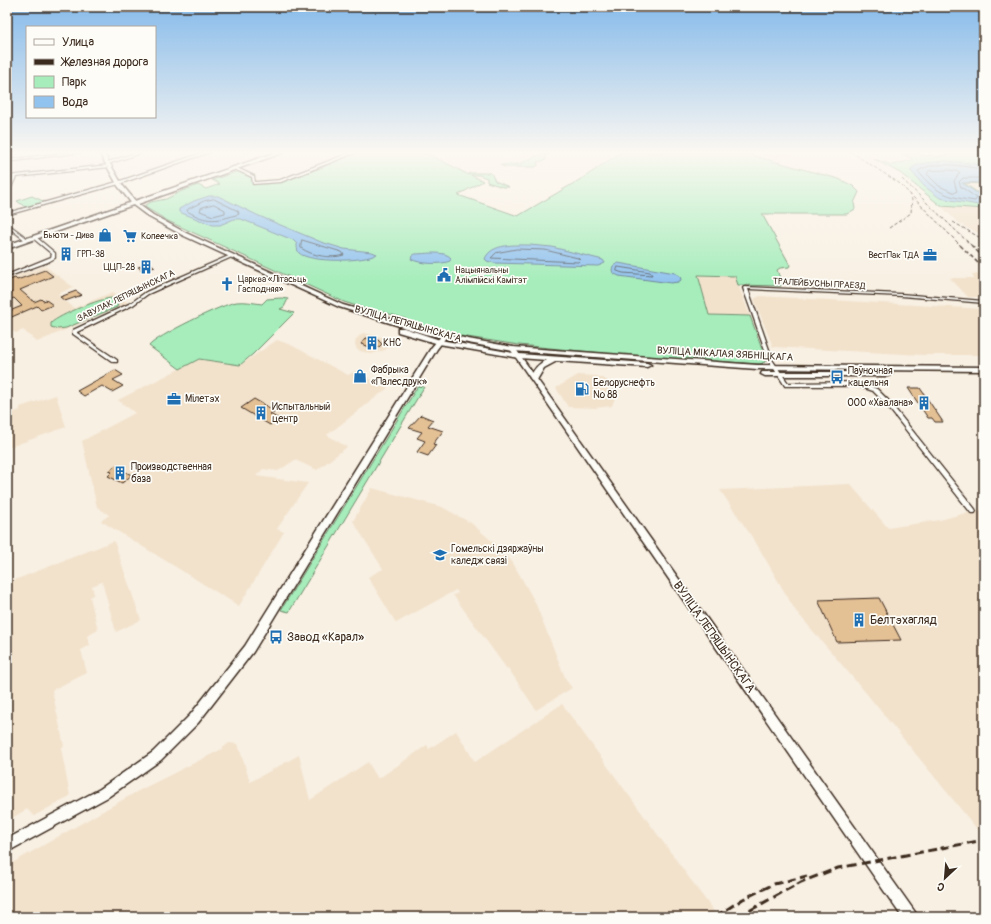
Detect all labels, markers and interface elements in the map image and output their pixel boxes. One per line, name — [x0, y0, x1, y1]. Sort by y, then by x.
legend — [26, 26, 156, 118]
text: Улица — [62, 35, 94, 50]
text: Железная дорога — [60, 55, 149, 70]
text: Парк — [62, 75, 87, 90]
text: Вода — [62, 95, 88, 110]
shop icon: Бьюти - Дива — [97, 227, 113, 243]
supermarket icon: Копеечка — [122, 228, 138, 244]
place label: Бьюти - Дива — [43, 230, 94, 241]
place label: Копеечка — [141, 231, 178, 242]
building icon: ГРП-38 — [58, 246, 74, 262]
office icon: ВестПак ТДА — [922, 247, 938, 263]
place label: ГРП-38 — [77, 249, 105, 260]
place label: ВестПак ТДА — [868, 250, 919, 261]
building icon: ЦЦП-28 — [138, 259, 154, 275]
place label: ЦЦП-28 — [103, 262, 135, 273]
place label: Нацыянальны Алімпійскі Камітэт — [455, 265, 528, 286]
public building icon: Нацыянальны Алімпійскі Камітэт — [436, 267, 452, 283]
street label: ЗАВУЛАК ЛЕПЯШЫНСКАГА — [75, 268, 177, 324]
place label: Царква «Літасьць Гасподняя» — [238, 274, 307, 295]
church icon: Царква «Літасьць Гасподняя» — [219, 276, 235, 292]
street label: ТРАЛЕЙБУСНЫ ПРАЕЗД — [773, 276, 866, 292]
street label: ВУЛІЦА ЛЕПЯШЫНСКАГА — [353, 303, 463, 345]
building icon: КНС — [364, 335, 380, 351]
place label: КНС — [383, 337, 401, 349]
street label: ВУЛІЦА МІКАЛАЯ ЗЯБНІЦКАГА — [657, 344, 794, 364]
place label: Фабрыка «Палесдрук» — [371, 364, 427, 388]
place label: Паўночная кацельня — [848, 365, 893, 389]
shop icon: Фабрыка «Палесдрук» — [352, 368, 368, 384]
bus stop icon: Паўночная кацельня — [829, 369, 845, 385]
place label: Белоруснефть № 88 — [593, 377, 656, 401]
fuel station icon: Белоруснефть № 88 — [574, 381, 590, 397]
office icon: Мілетэх — [166, 391, 182, 407]
place label: Мілетэх — [185, 393, 220, 405]
building icon: ООО «Хвалана» — [916, 395, 932, 411]
place label: ООО «Хвалана» — [847, 397, 913, 409]
place label: Испытальный центр — [272, 401, 331, 425]
building icon: Испытальный центр — [253, 405, 269, 421]
place label: Производственная база — [131, 461, 212, 485]
building icon: Производственная база — [112, 465, 128, 481]
place label: Гомельскі дзяржаўны каледж связі — [451, 543, 544, 567]
school or university icon: Гомельскі дзяржаўны каледж связі — [432, 547, 448, 563]
street label: ВУЛІЦА ЛЕПЯШЫНСКАГА — [670, 578, 758, 696]
building icon: Белтэхагляд — [851, 612, 867, 628]
place label: Белтэхагляд — [870, 613, 938, 628]
bus stop icon: Завод «Карал» — [268, 629, 284, 645]
place label: Завод «Карал» — [287, 630, 364, 645]
north arrow — [925, 858, 965, 898]
text: С — [935, 879, 947, 894]

